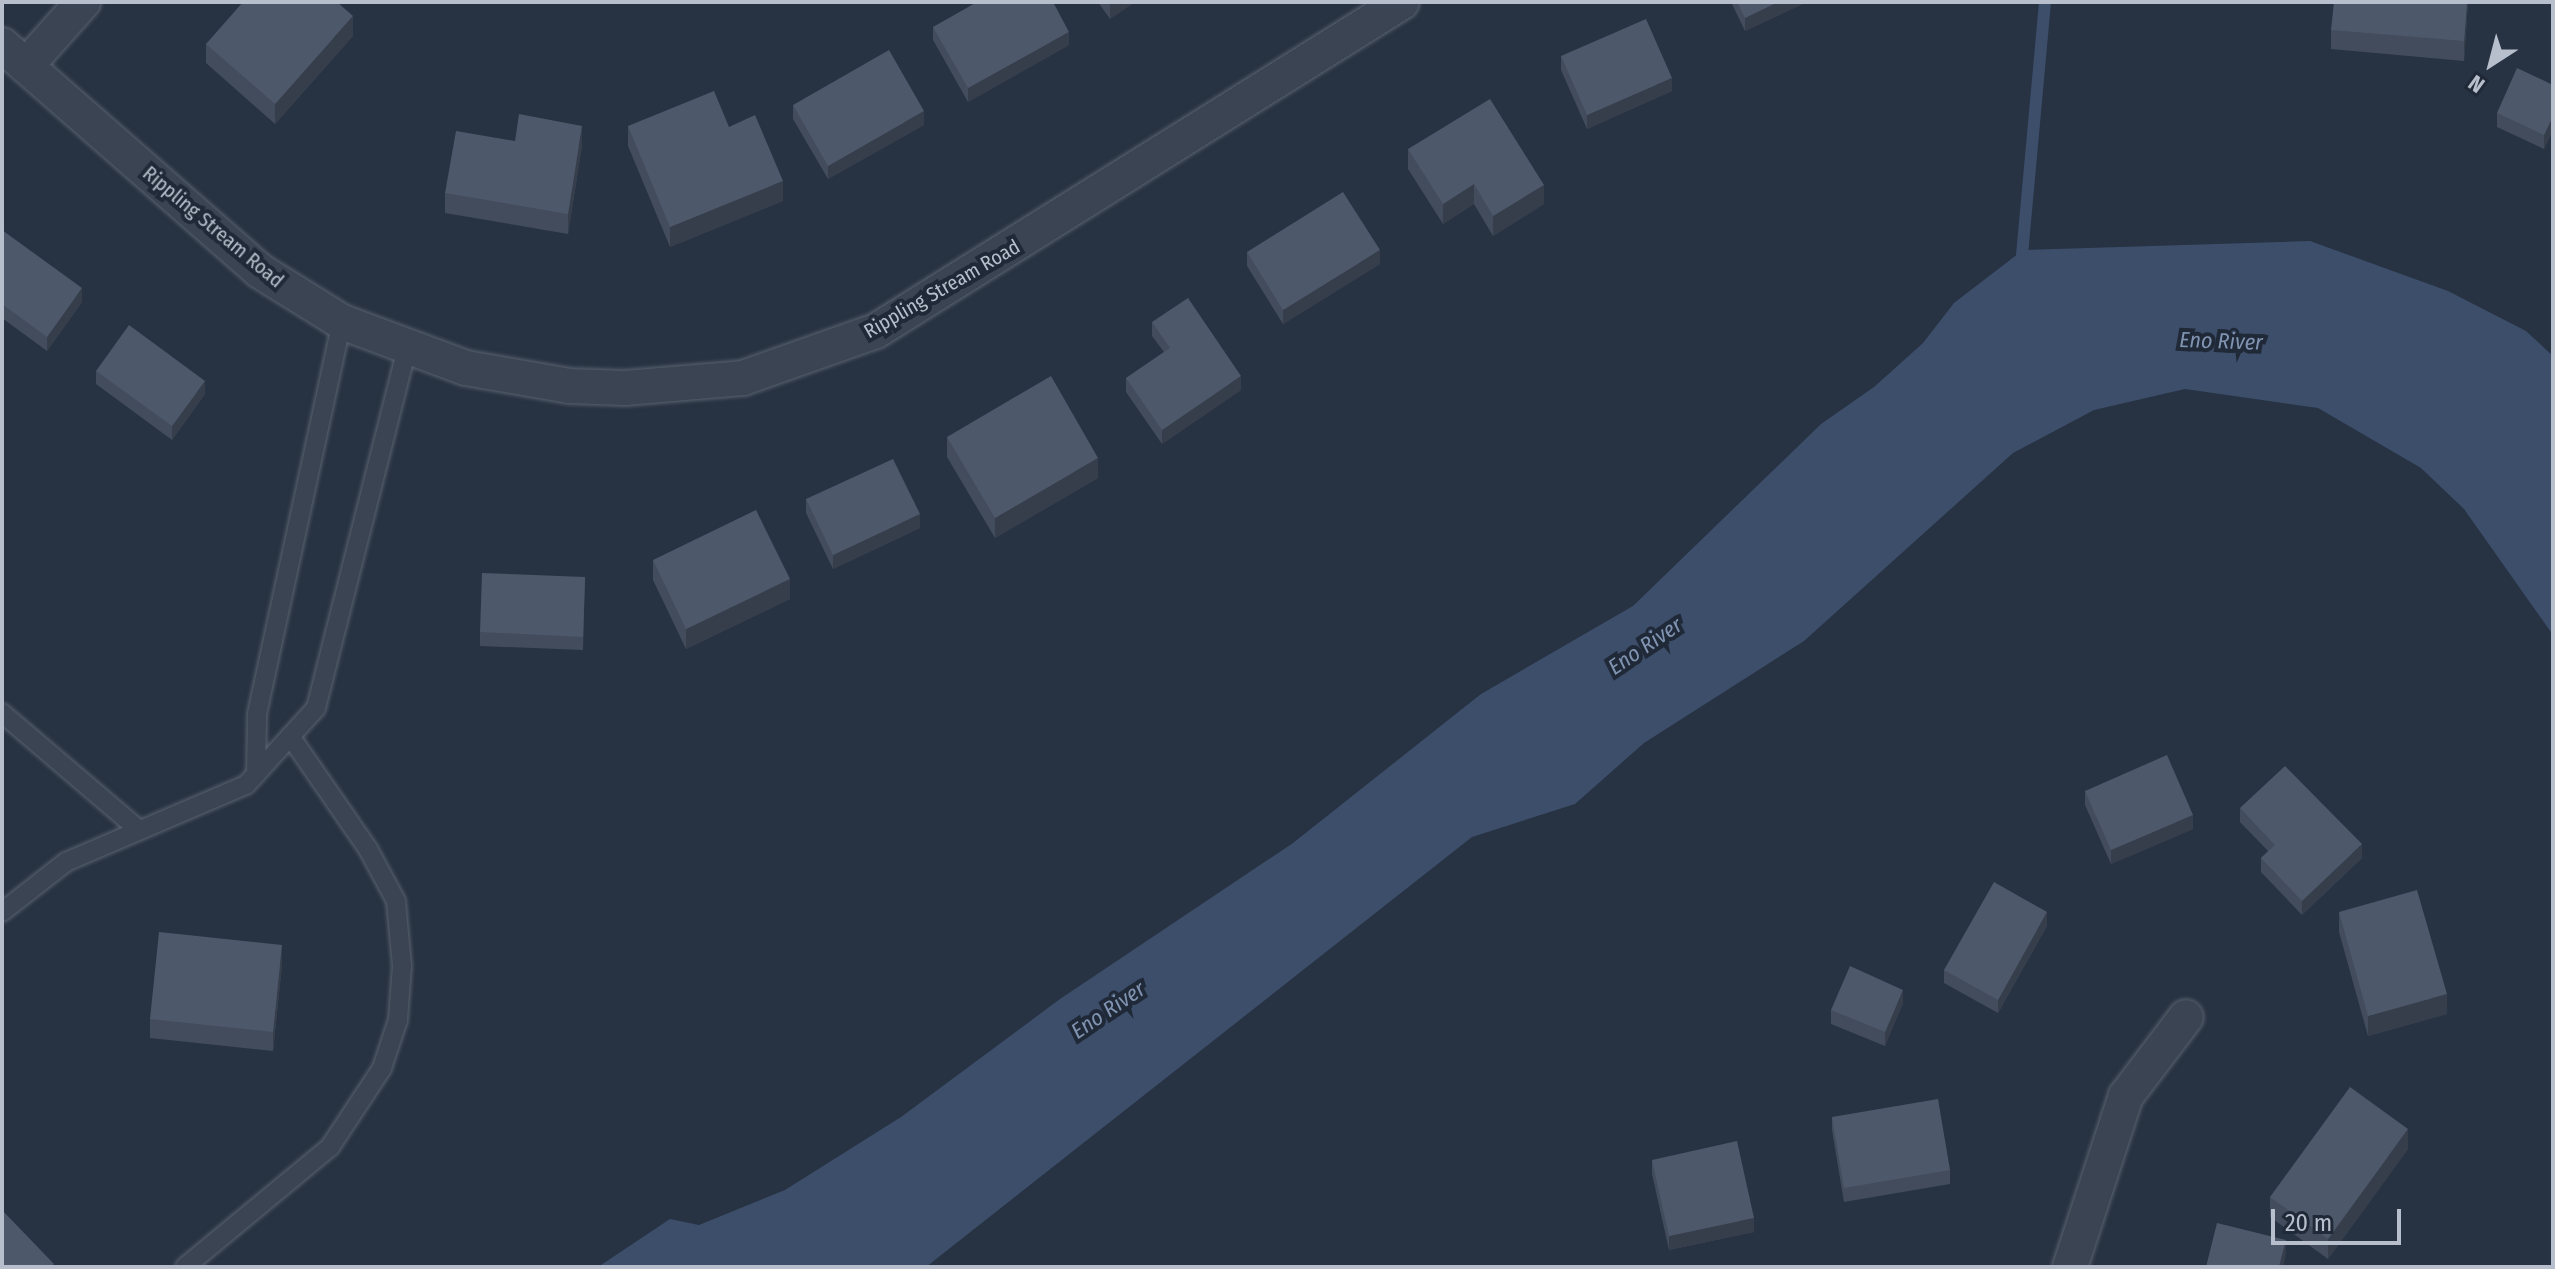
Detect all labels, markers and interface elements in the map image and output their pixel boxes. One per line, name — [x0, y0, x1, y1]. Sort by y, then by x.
north arrow — [2451, 24, 2531, 104]
text: N — [2463, 69, 2490, 99]
street label: Rippling Stream Road — [138, 161, 288, 293]
street label: Rippling Stream Road — [860, 235, 1024, 343]
water label: Eno River — [2179, 326, 2263, 356]
water label: Eno River — [1603, 612, 1687, 680]
water label: Eno River — [1066, 976, 1150, 1044]
scale bar — [2275, 1193, 2405, 1243]
text: 20 m — [2285, 1209, 2332, 1237]

